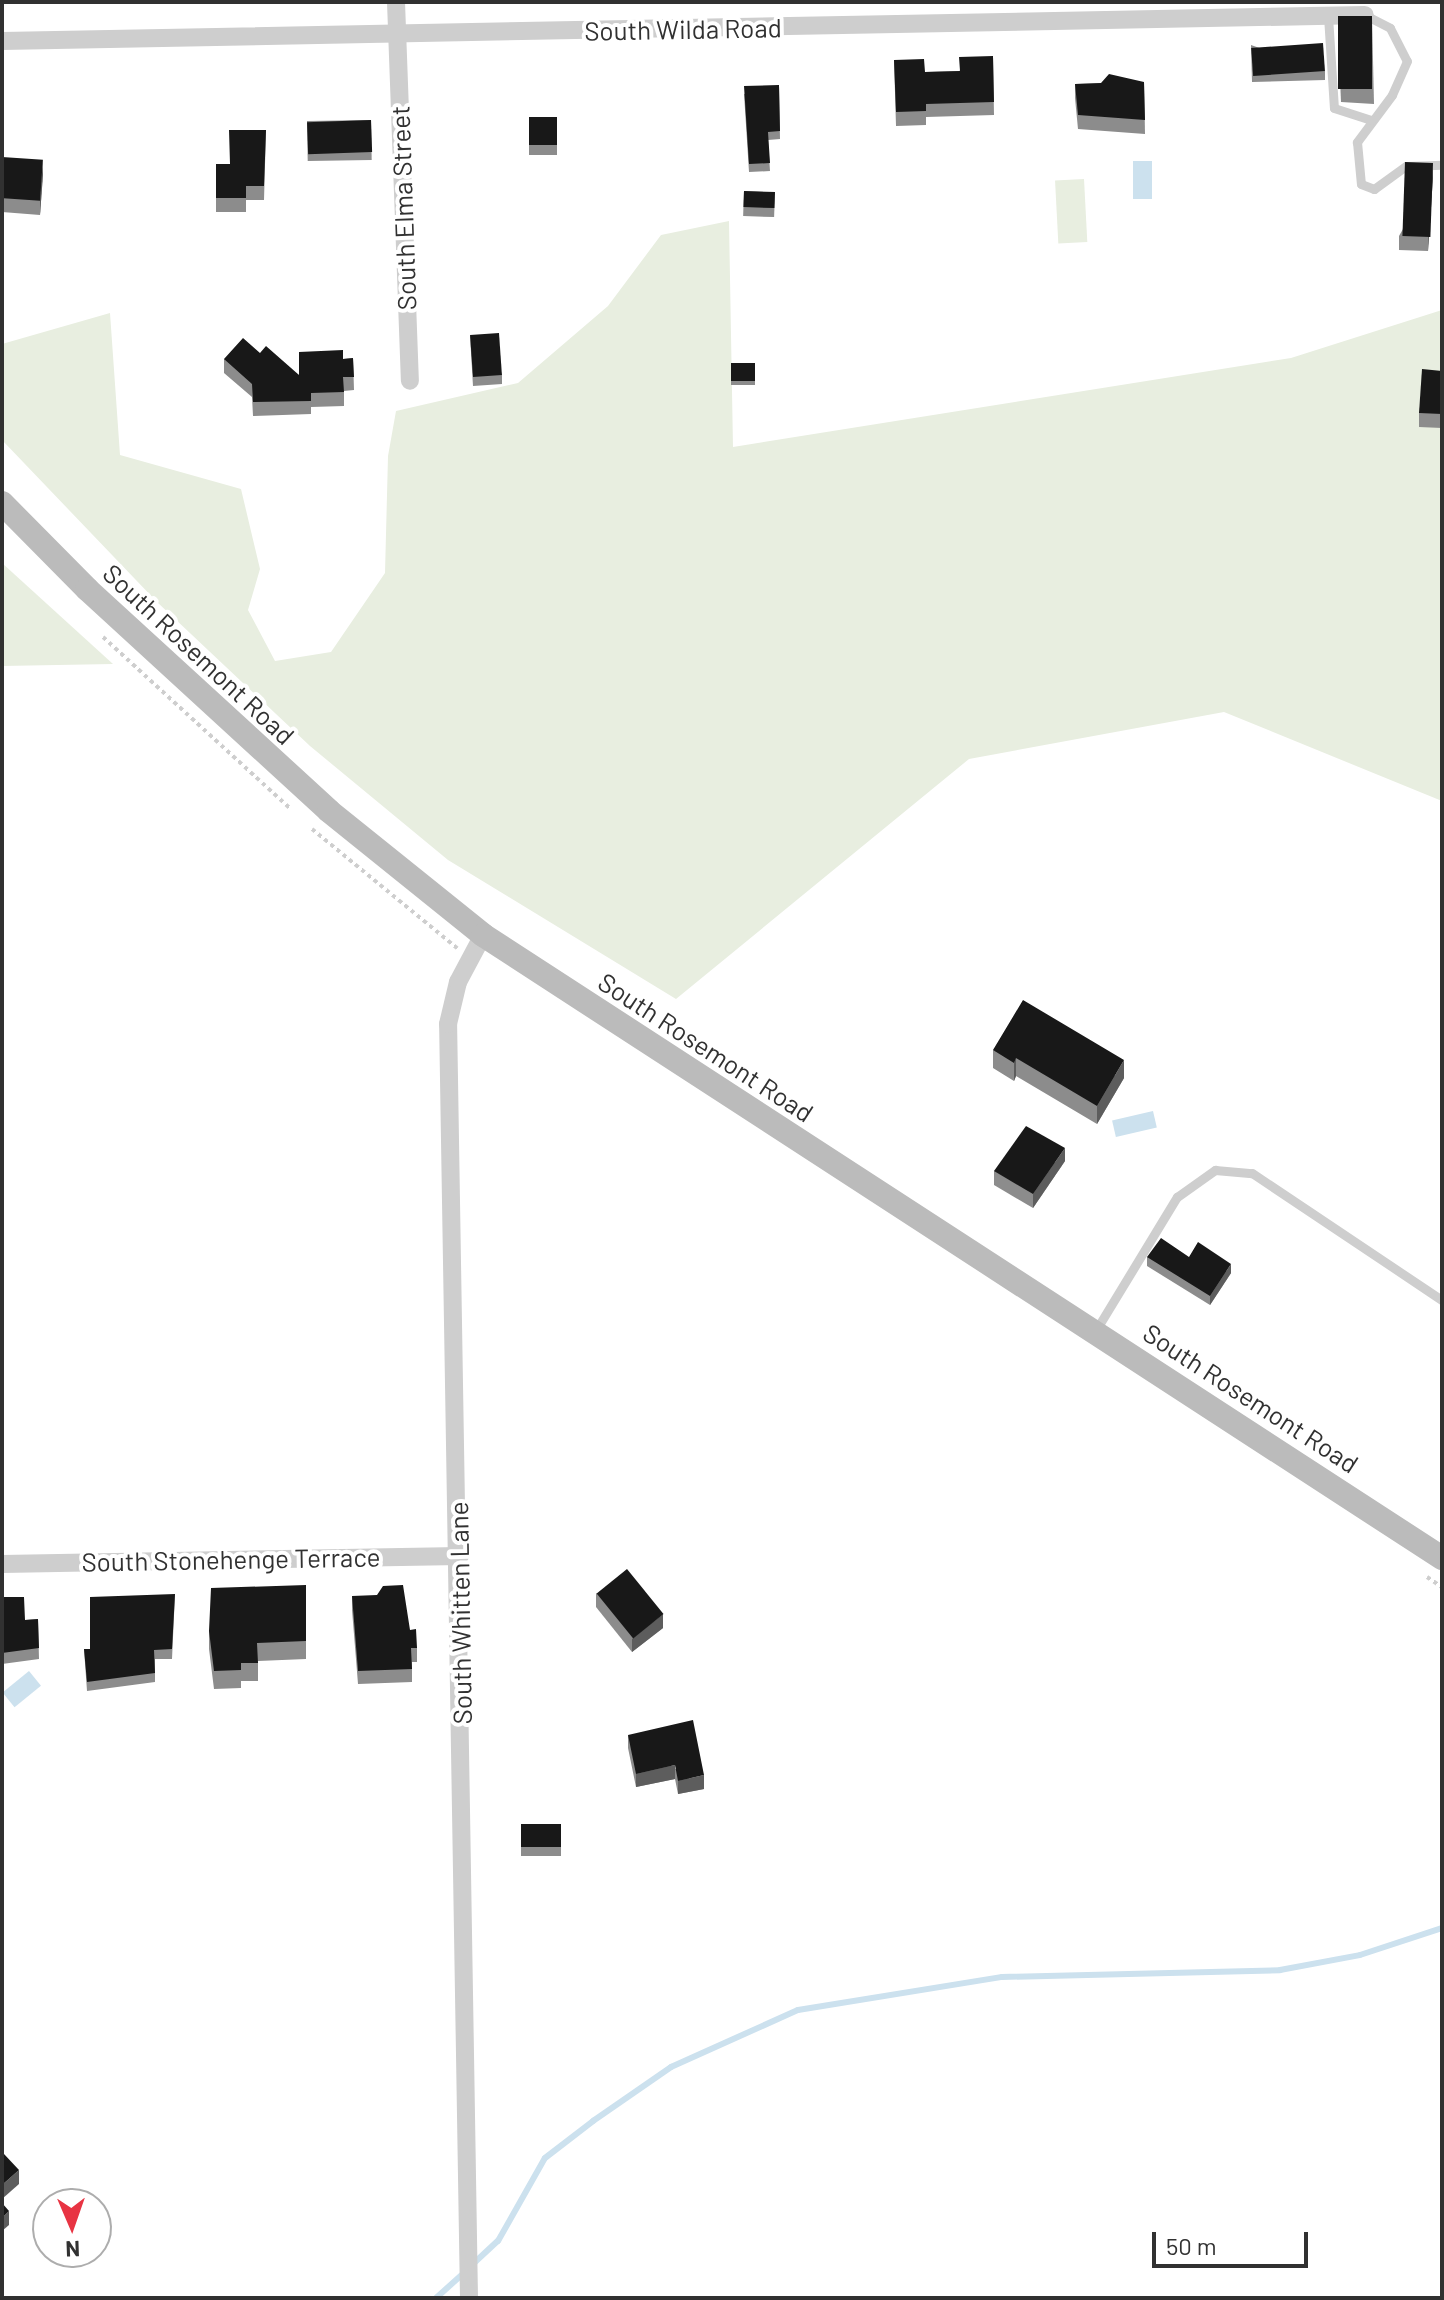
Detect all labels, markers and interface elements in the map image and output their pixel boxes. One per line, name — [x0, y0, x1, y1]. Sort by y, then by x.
street label: South Wilda Road — [584, 12, 782, 46]
street label: South Elma Street — [384, 105, 422, 311]
street label: South Rosemont Road — [97, 557, 301, 751]
street label: South Rosemont Road — [593, 966, 819, 1128]
street label: South Rosemont Road — [1138, 1317, 1364, 1479]
street label: South Whitten Lane — [442, 1501, 478, 1725]
street label: South Stonehenge Terrace — [81, 1541, 381, 1577]
north arrow — [32, 2188, 112, 2268]
scale bar — [1156, 2216, 1312, 2266]
text: 50 m — [1166, 2231, 1217, 2260]
text: N — [65, 2237, 81, 2263]

